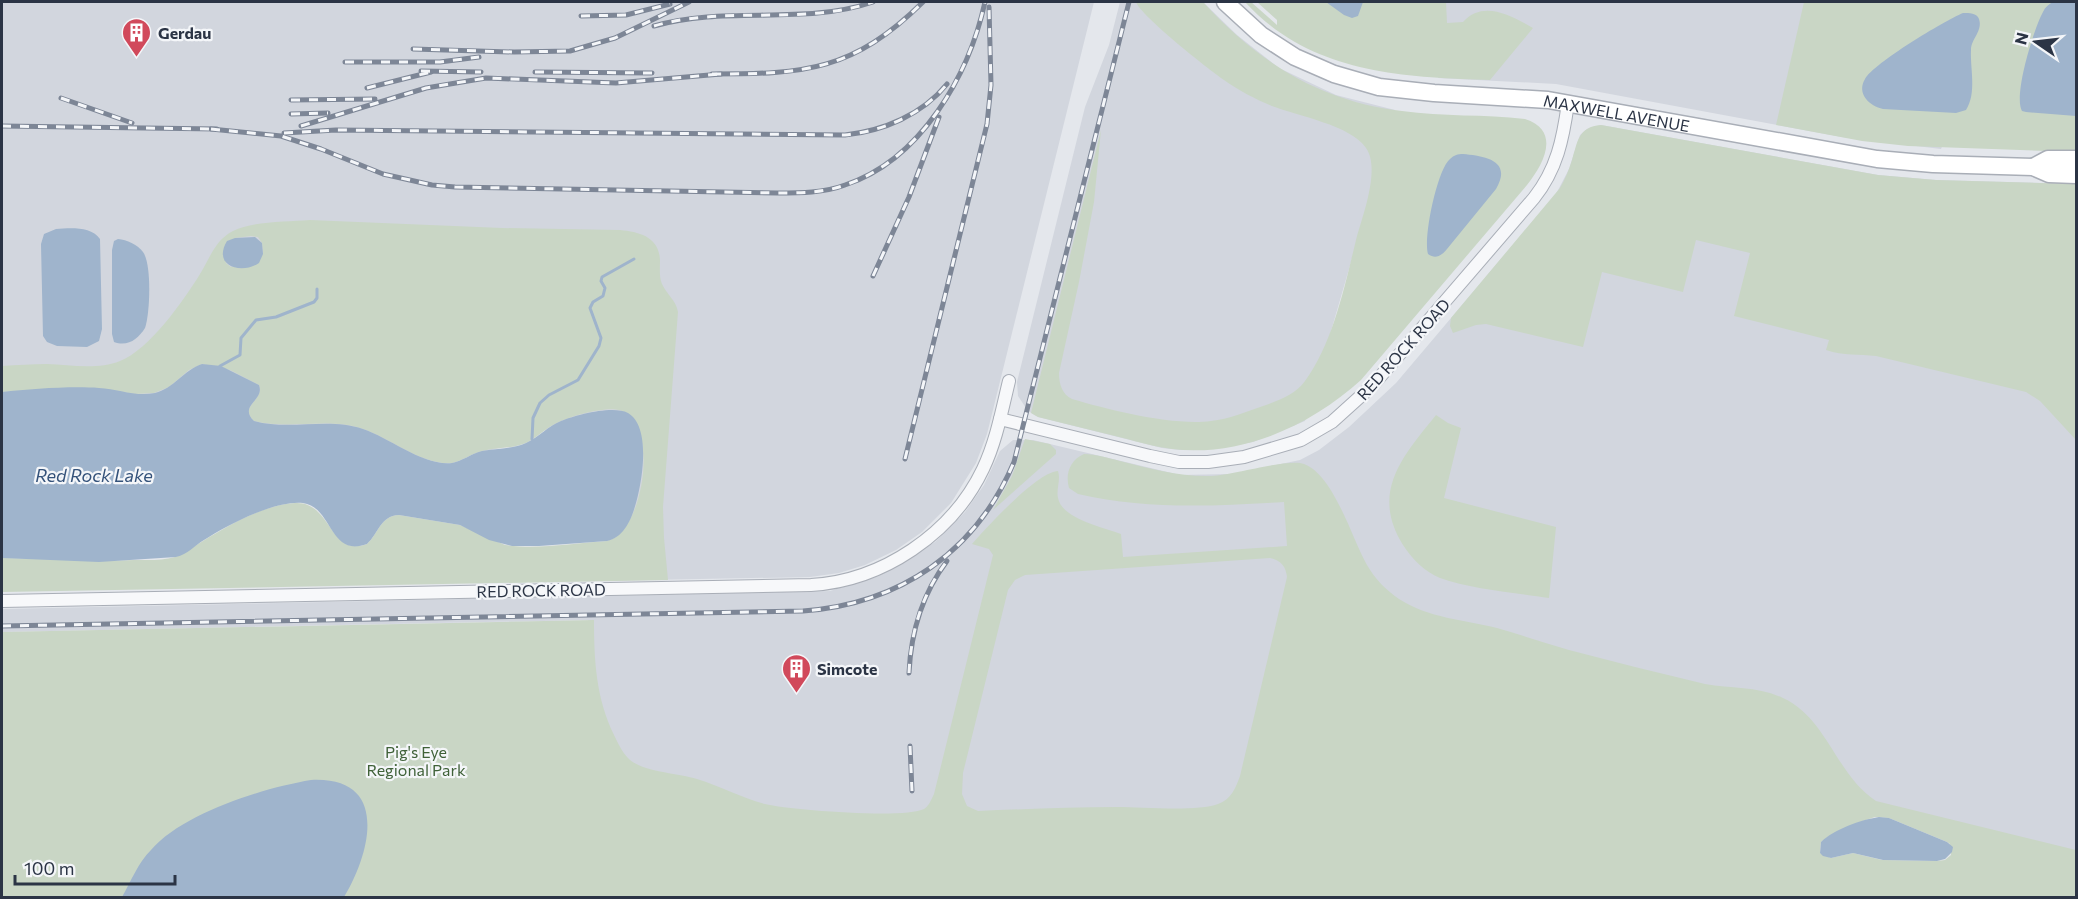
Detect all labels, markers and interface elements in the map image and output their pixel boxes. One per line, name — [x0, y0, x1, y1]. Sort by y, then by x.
north arrow — [2006, 12, 2066, 72]
building icon: Gerdau — [121, 16, 153, 58]
place label: Gerdau — [158, 23, 211, 42]
text: N — [2010, 30, 2032, 46]
street label: MAXWELL AVENUE — [1542, 90, 1691, 135]
street label: RED ROCK ROAD — [1353, 295, 1453, 403]
water label: Red Rock Lake — [35, 464, 153, 486]
street label: RED ROCK ROAD — [476, 579, 606, 601]
building icon: Simcote — [780, 652, 812, 694]
place label: Simcote — [817, 659, 877, 678]
park label: Pig's Eye Regional Park — [366, 742, 466, 779]
scale bar — [15, 848, 176, 886]
text: 100 m — [24, 857, 74, 879]

